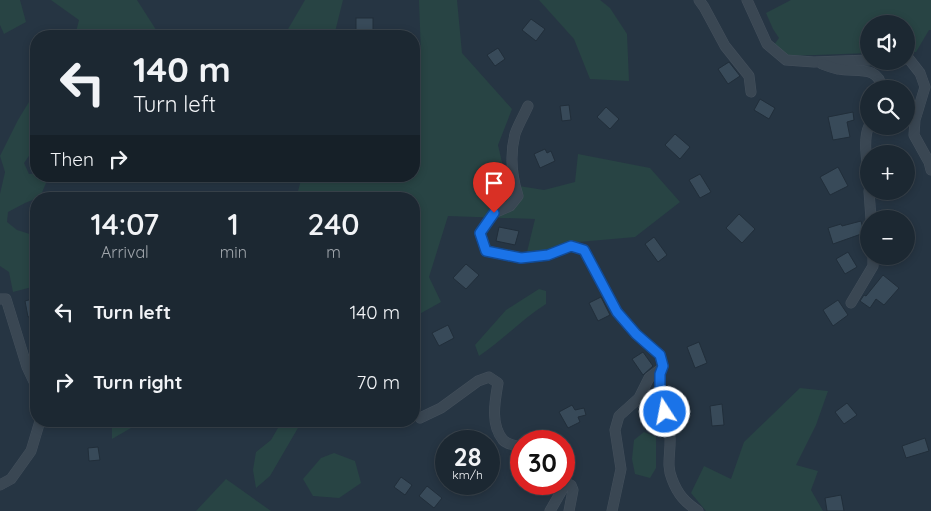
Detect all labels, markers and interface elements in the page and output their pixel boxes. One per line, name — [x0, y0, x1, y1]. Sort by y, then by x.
map controls — [860, 15, 915, 265]
button: sound — [860, 15, 915, 70]
text: 140 m — [133, 47, 231, 91]
icon: left — [50, 50, 115, 115]
button: search — [860, 80, 915, 135]
text: Turn left — [133, 90, 216, 118]
icon: right — [104, 145, 132, 173]
button: + — [860, 145, 915, 200]
text: Then — [50, 147, 94, 171]
pin — [473, 162, 515, 213]
icon: arrive — [480, 169, 508, 197]
text: 14:07 — [90, 205, 159, 243]
text: 1 — [228, 205, 239, 243]
text: 240 — [307, 205, 359, 243]
button: − — [860, 210, 915, 265]
text: Arrival — [101, 242, 149, 262]
text: min — [220, 242, 247, 262]
text: m — [326, 242, 341, 262]
icon: left — [50, 298, 78, 326]
text: Turn left — [93, 300, 171, 324]
text: 140 m — [349, 300, 400, 324]
icon: right — [50, 368, 78, 396]
text: Turn right — [93, 370, 182, 394]
text: 70 m — [356, 370, 400, 394]
position arrow — [638, 385, 690, 437]
speed limit sign: 30 — [510, 430, 575, 495]
text: 28 — [454, 441, 481, 472]
text: km/h — [452, 467, 483, 482]

